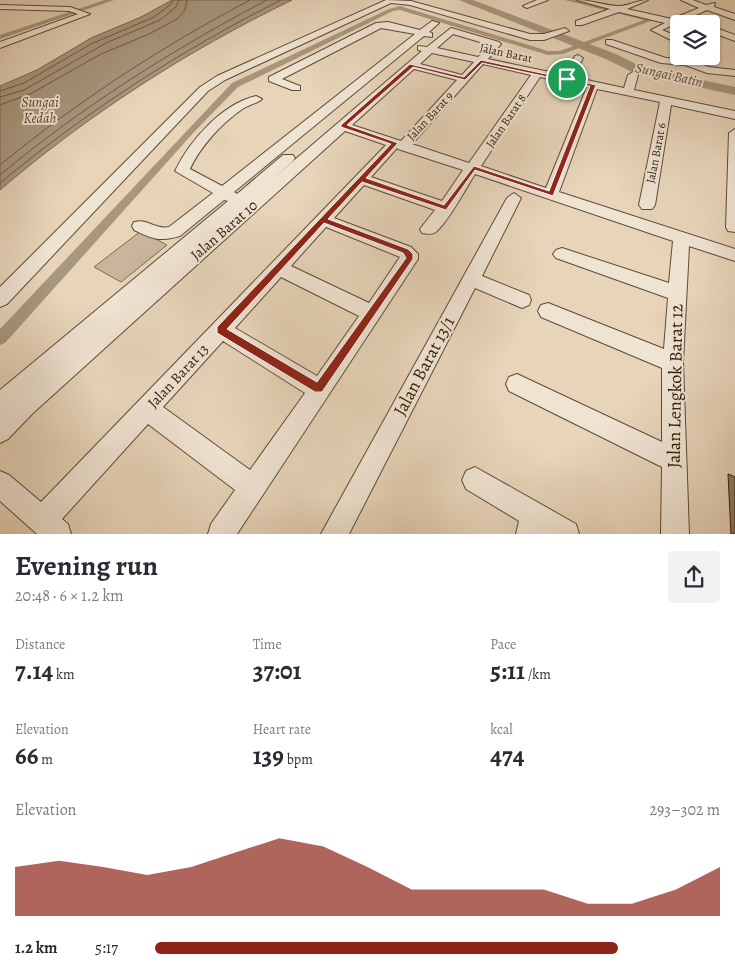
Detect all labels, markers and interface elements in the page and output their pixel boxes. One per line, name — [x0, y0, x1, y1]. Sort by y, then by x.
map controls — [670, 15, 720, 65]
button: layers — [670, 15, 720, 65]
street label: Jalan Barat — [478, 40, 534, 66]
pin — [546, 58, 588, 100]
water label: Sungai Batin — [633, 58, 705, 92]
icon: arrive — [553, 65, 581, 93]
street label: Jalan Barat 9 — [403, 88, 457, 144]
street label: Jalan Barat 8 — [482, 91, 530, 151]
water label: Sungai Kedah — [21, 93, 59, 128]
street label: Jalan Barat 6 — [642, 121, 670, 185]
street label: Jalan Barat 10 — [186, 195, 262, 265]
street label: Jalan Lengkok Barat 12 — [662, 303, 688, 468]
street label: Jalan Barat 13/1 — [388, 312, 460, 420]
street label: Jalan Barat 13 — [143, 340, 213, 412]
text: Evening run — [15, 547, 158, 585]
button: share — [668, 551, 720, 603]
text: 20:48 · 6 × 1.2 km — [15, 585, 124, 607]
text: Distance — [15, 635, 65, 654]
text: Time — [253, 635, 282, 654]
text: Pace — [490, 635, 516, 654]
text: 7.14 — [15, 654, 53, 688]
text: 37:01 — [253, 654, 302, 688]
text: 5:11 — [490, 654, 525, 688]
text: km — [53, 665, 75, 684]
text: /km — [525, 665, 551, 684]
text: Elevation — [15, 720, 69, 739]
text: Heart rate — [253, 720, 311, 739]
text: kcal — [490, 720, 513, 739]
text: 66 — [15, 739, 38, 773]
text: 139 — [253, 739, 284, 773]
text: 474 — [490, 739, 525, 773]
text: m — [38, 750, 53, 769]
text: bpm — [284, 750, 313, 769]
text: Elevation — [15, 799, 76, 821]
text: 293–302 m — [649, 799, 720, 821]
text: 1.2 km — [15, 937, 57, 959]
text: 5:17 — [95, 937, 118, 959]

